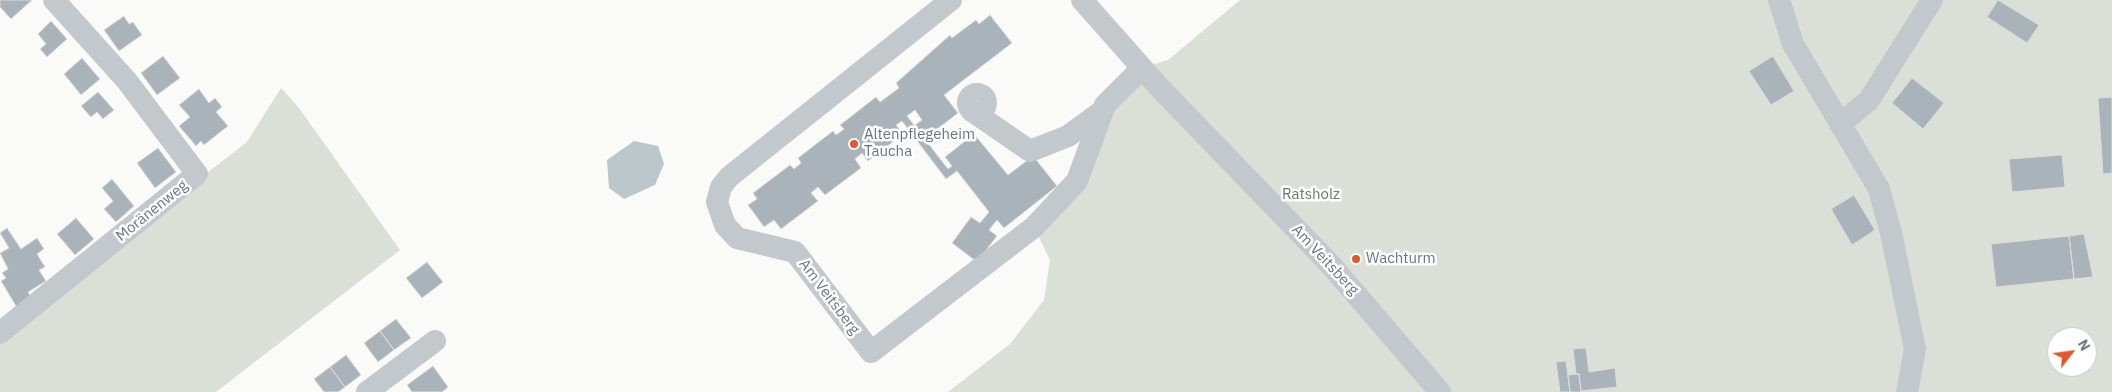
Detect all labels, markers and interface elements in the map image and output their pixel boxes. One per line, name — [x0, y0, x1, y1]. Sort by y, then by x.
place label: Altenpflegeheim Taucha — [864, 126, 975, 161]
marker: Altenpflegeheim Taucha — [848, 138, 860, 150]
street label: Moränenweg — [113, 177, 191, 245]
park label: Ratsholz — [1282, 186, 1340, 204]
street label: Am Veitsberg — [1288, 221, 1362, 299]
place label: Wachturm — [1366, 250, 1436, 268]
marker: Wachturm — [1350, 253, 1362, 265]
street label: Am Veitsberg — [795, 256, 863, 338]
north arrow — [2047, 327, 2097, 377]
text: N — [2074, 336, 2094, 354]

